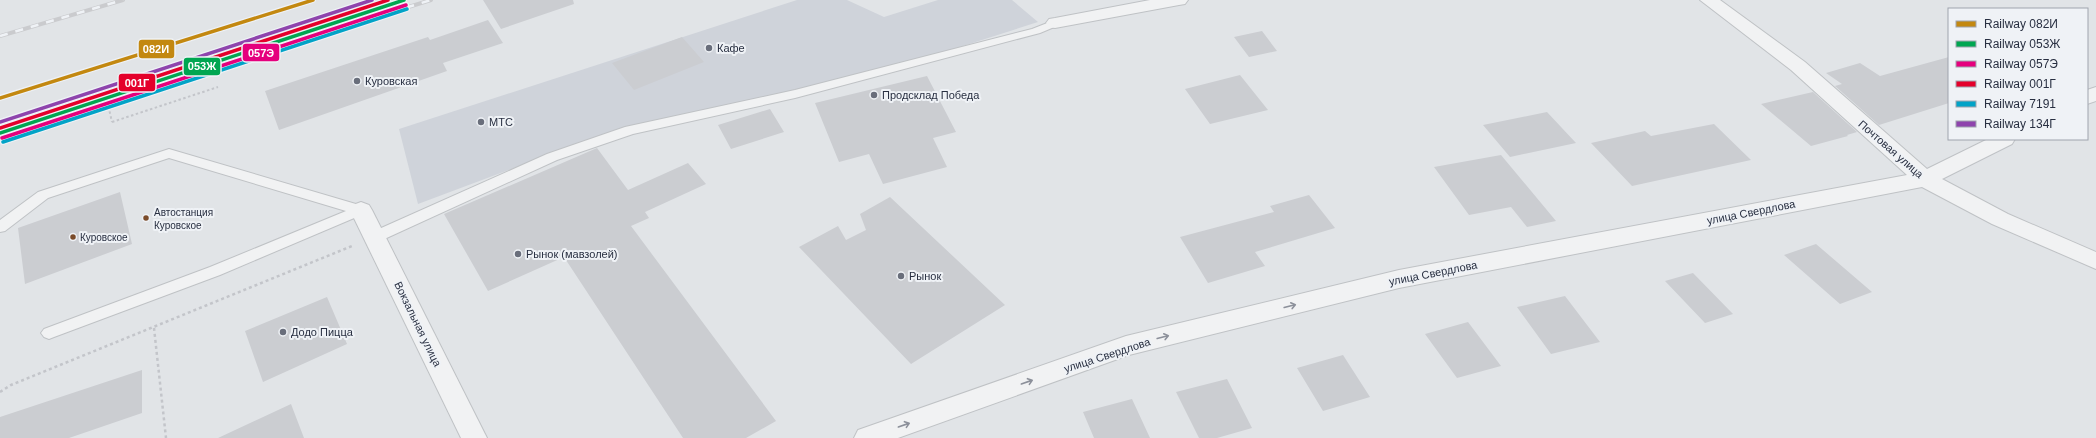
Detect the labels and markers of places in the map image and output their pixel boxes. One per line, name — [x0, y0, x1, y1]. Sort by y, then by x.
place label: Кафе — [717, 42, 745, 54]
marker: Кафе — [704, 43, 714, 53]
place label: Куровская — [365, 75, 417, 87]
marker: Куровская — [352, 76, 362, 86]
place label: Продсклад Победа — [882, 89, 980, 101]
marker: Продсклад Победа — [869, 90, 879, 100]
place label: МТС — [489, 116, 513, 128]
marker: МТС — [476, 117, 486, 127]
place label: Автостанция Куровское — [154, 207, 213, 231]
marker: Автостанция Куровское — [141, 213, 151, 223]
marker: Куровское — [68, 232, 78, 242]
place label: Куровское — [80, 232, 128, 243]
place label: Рынок (мавзолей) — [526, 248, 618, 260]
marker: Рынок (мавзолей) — [513, 249, 523, 259]
place label: Рынок — [909, 270, 941, 282]
marker: Рынок — [896, 271, 906, 281]
place label: Додо Пицца — [291, 326, 354, 338]
marker: Додо Пицца — [278, 327, 288, 337]

